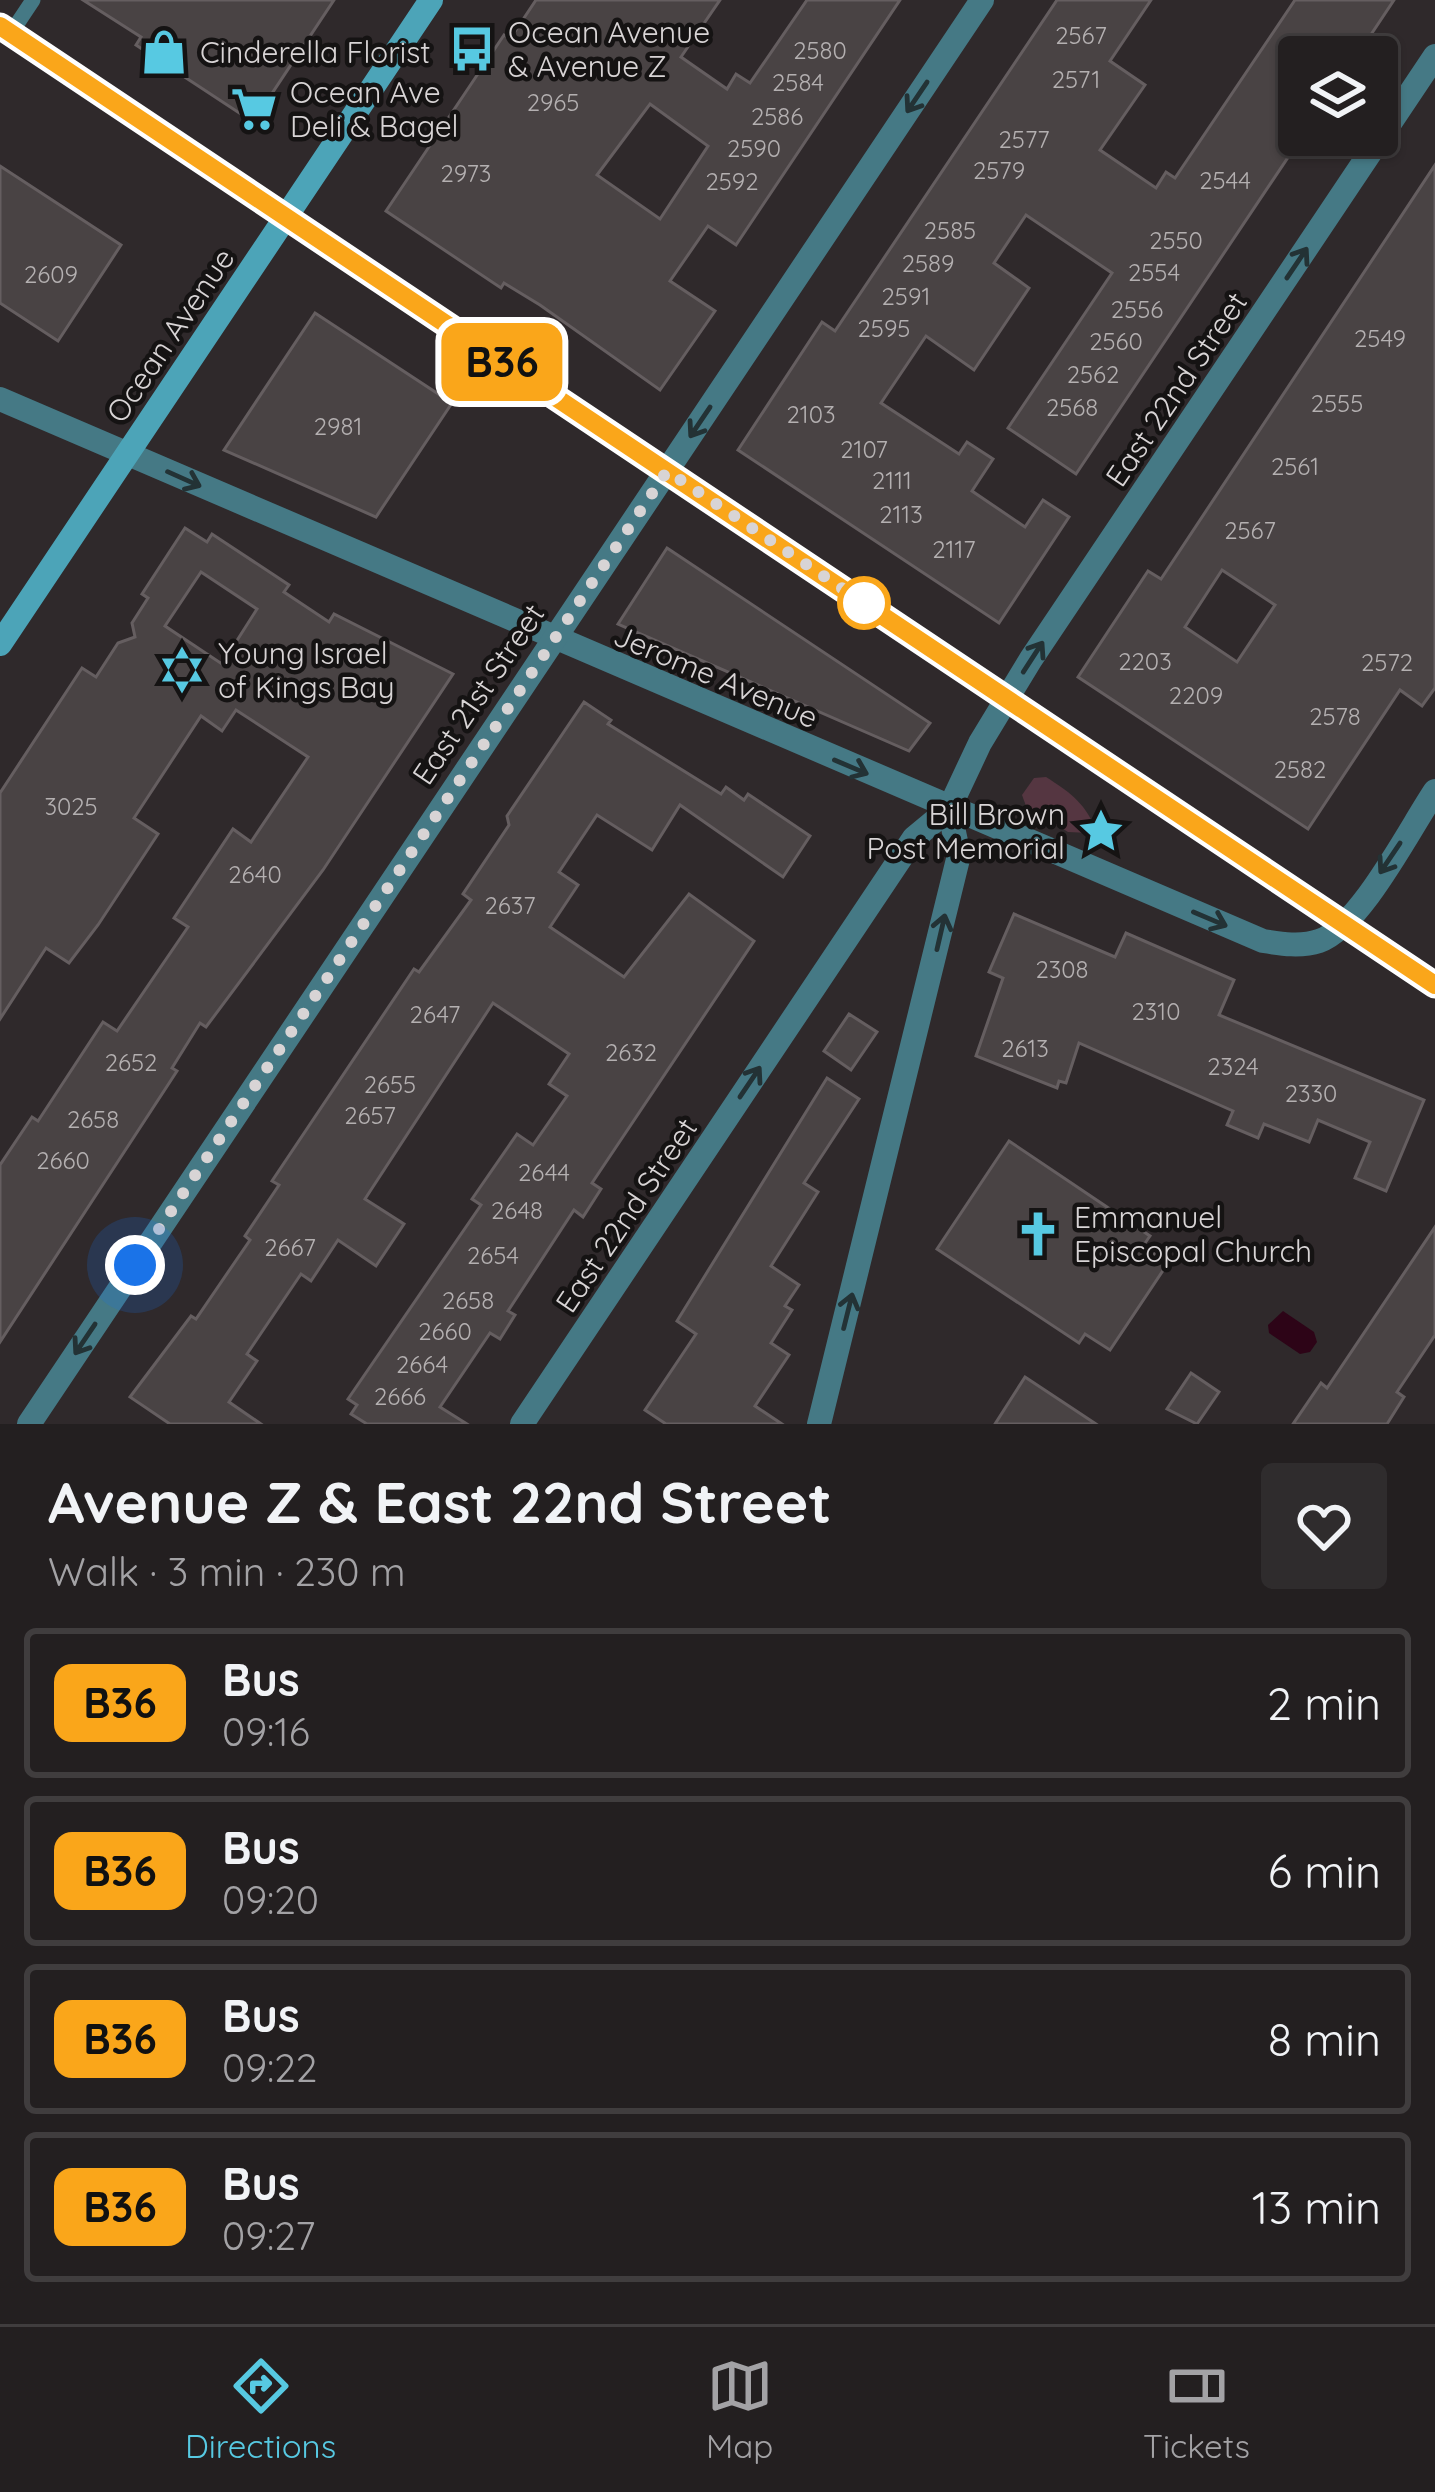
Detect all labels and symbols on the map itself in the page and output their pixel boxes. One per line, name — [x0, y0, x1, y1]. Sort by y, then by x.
place label: Ocean Avenue & Avenue Z — [508, 13, 710, 85]
house number: 2567 — [1055, 20, 1107, 50]
bus stop icon: Ocean Avenue & Avenue Z — [447, 24, 497, 74]
shop icon: Cinderella Florist — [139, 27, 189, 77]
place label: Cinderella Florist — [200, 33, 430, 71]
house number: 2580 — [793, 35, 847, 65]
house number: 2571 — [1052, 64, 1100, 94]
house number: 2584 — [772, 67, 824, 97]
place label: Ocean Ave Deli & Bagel — [290, 73, 459, 145]
one-way arrow — [904, 80, 929, 114]
supermarket icon: Ocean Ave Deli & Bagel — [229, 84, 279, 134]
house number: 2965 — [527, 87, 579, 117]
house number: 2586 — [751, 101, 803, 131]
house number: 2577 — [999, 124, 1050, 154]
house number: 2590 — [727, 133, 781, 163]
house number: 2579 — [973, 155, 1025, 185]
house number: 2973 — [441, 158, 491, 188]
house number: 2544 — [1199, 165, 1251, 195]
house number: 2592 — [705, 166, 759, 196]
house number: 2585 — [924, 215, 976, 245]
house number: 2550 — [1149, 225, 1203, 255]
street label: Ocean Avenue — [98, 241, 242, 429]
one-way arrow — [1284, 247, 1309, 281]
house number: 2589 — [902, 248, 954, 278]
house number: 2554 — [1128, 257, 1180, 287]
house number: 2609 — [24, 259, 78, 289]
house number: 2591 — [882, 281, 930, 311]
street label: East 22nd Street — [1097, 284, 1255, 494]
house number: 2556 — [1111, 294, 1163, 324]
house number: 2595 — [858, 313, 910, 343]
line badge: B36 — [433, 323, 571, 401]
house number: 2549 — [1354, 323, 1406, 353]
house number: 2560 — [1089, 326, 1143, 356]
house number: 2562 — [1067, 359, 1119, 389]
house number: 2555 — [1311, 388, 1363, 418]
house number: 2568 — [1046, 392, 1098, 422]
house number: 2103 — [786, 399, 836, 429]
one-way arrow — [688, 404, 713, 438]
house number: 2981 — [314, 411, 362, 441]
house number: 2107 — [840, 434, 888, 464]
house number: 2561 — [1271, 451, 1319, 481]
house number: 2111 — [872, 465, 912, 495]
one-way arrow — [166, 470, 202, 492]
house number: 2113 — [879, 499, 923, 529]
house number: 2567 — [1224, 515, 1276, 545]
house number: 2117 — [932, 534, 976, 564]
unlabelled marker — [839, 578, 889, 628]
street label: East 21st Street — [404, 596, 552, 792]
street label: Jerome Avenue — [608, 616, 824, 736]
place label: Young Israel of Kings Bay — [218, 634, 395, 706]
one-way arrow — [1021, 641, 1045, 675]
synagogue icon: Young Israel of Kings Bay — [157, 645, 207, 695]
house number: 2203 — [1118, 646, 1172, 676]
house number: 2572 — [1361, 647, 1413, 677]
house number: 2209 — [1169, 680, 1223, 710]
house number: 2578 — [1309, 701, 1361, 731]
house number: 2582 — [1274, 754, 1326, 784]
one-way arrow — [832, 758, 869, 779]
house number: 3025 — [44, 791, 98, 821]
place label: Bill Brown Post Memorial — [867, 795, 1065, 867]
place icon: Bill Brown Post Memorial — [1076, 806, 1126, 856]
one-way arrow — [1378, 841, 1403, 875]
house number: 2640 — [228, 859, 282, 889]
house number: 2637 — [484, 890, 536, 920]
one-way arrow — [1191, 910, 1228, 931]
one-way arrow — [931, 914, 954, 952]
house number: 2308 — [1035, 954, 1089, 984]
house number: 2310 — [1131, 996, 1181, 1026]
house number: 2647 — [410, 999, 460, 1029]
house number: 2613 — [1001, 1033, 1049, 1063]
house number: 2632 — [605, 1037, 657, 1067]
house number: 2652 — [105, 1047, 157, 1077]
house number: 2324 — [1207, 1051, 1259, 1081]
one-way arrow — [738, 1066, 763, 1100]
house number: 2655 — [364, 1069, 416, 1099]
house number: 2330 — [1285, 1078, 1337, 1108]
house number: 2657 — [344, 1100, 396, 1130]
house number: 2658 — [67, 1104, 119, 1134]
street label: East 22nd Street — [547, 1110, 705, 1320]
house number: 2660 — [36, 1145, 90, 1175]
house number: 2644 — [518, 1157, 570, 1187]
house number: 2648 — [491, 1195, 543, 1225]
place label: Emmanuel Episcopal Church — [1074, 1198, 1312, 1270]
church icon: Emmanuel Episcopal Church — [1013, 1209, 1063, 1259]
house number: 2667 — [264, 1232, 316, 1262]
your location — [105, 1235, 165, 1295]
house number: 2654 — [467, 1240, 519, 1270]
house number: 2658 — [442, 1285, 494, 1315]
one-way arrow — [838, 1292, 860, 1330]
house number: 2660 — [418, 1316, 472, 1346]
one-way arrow — [73, 1321, 98, 1355]
house number: 2664 — [396, 1349, 448, 1379]
house number: 2666 — [374, 1381, 426, 1411]

